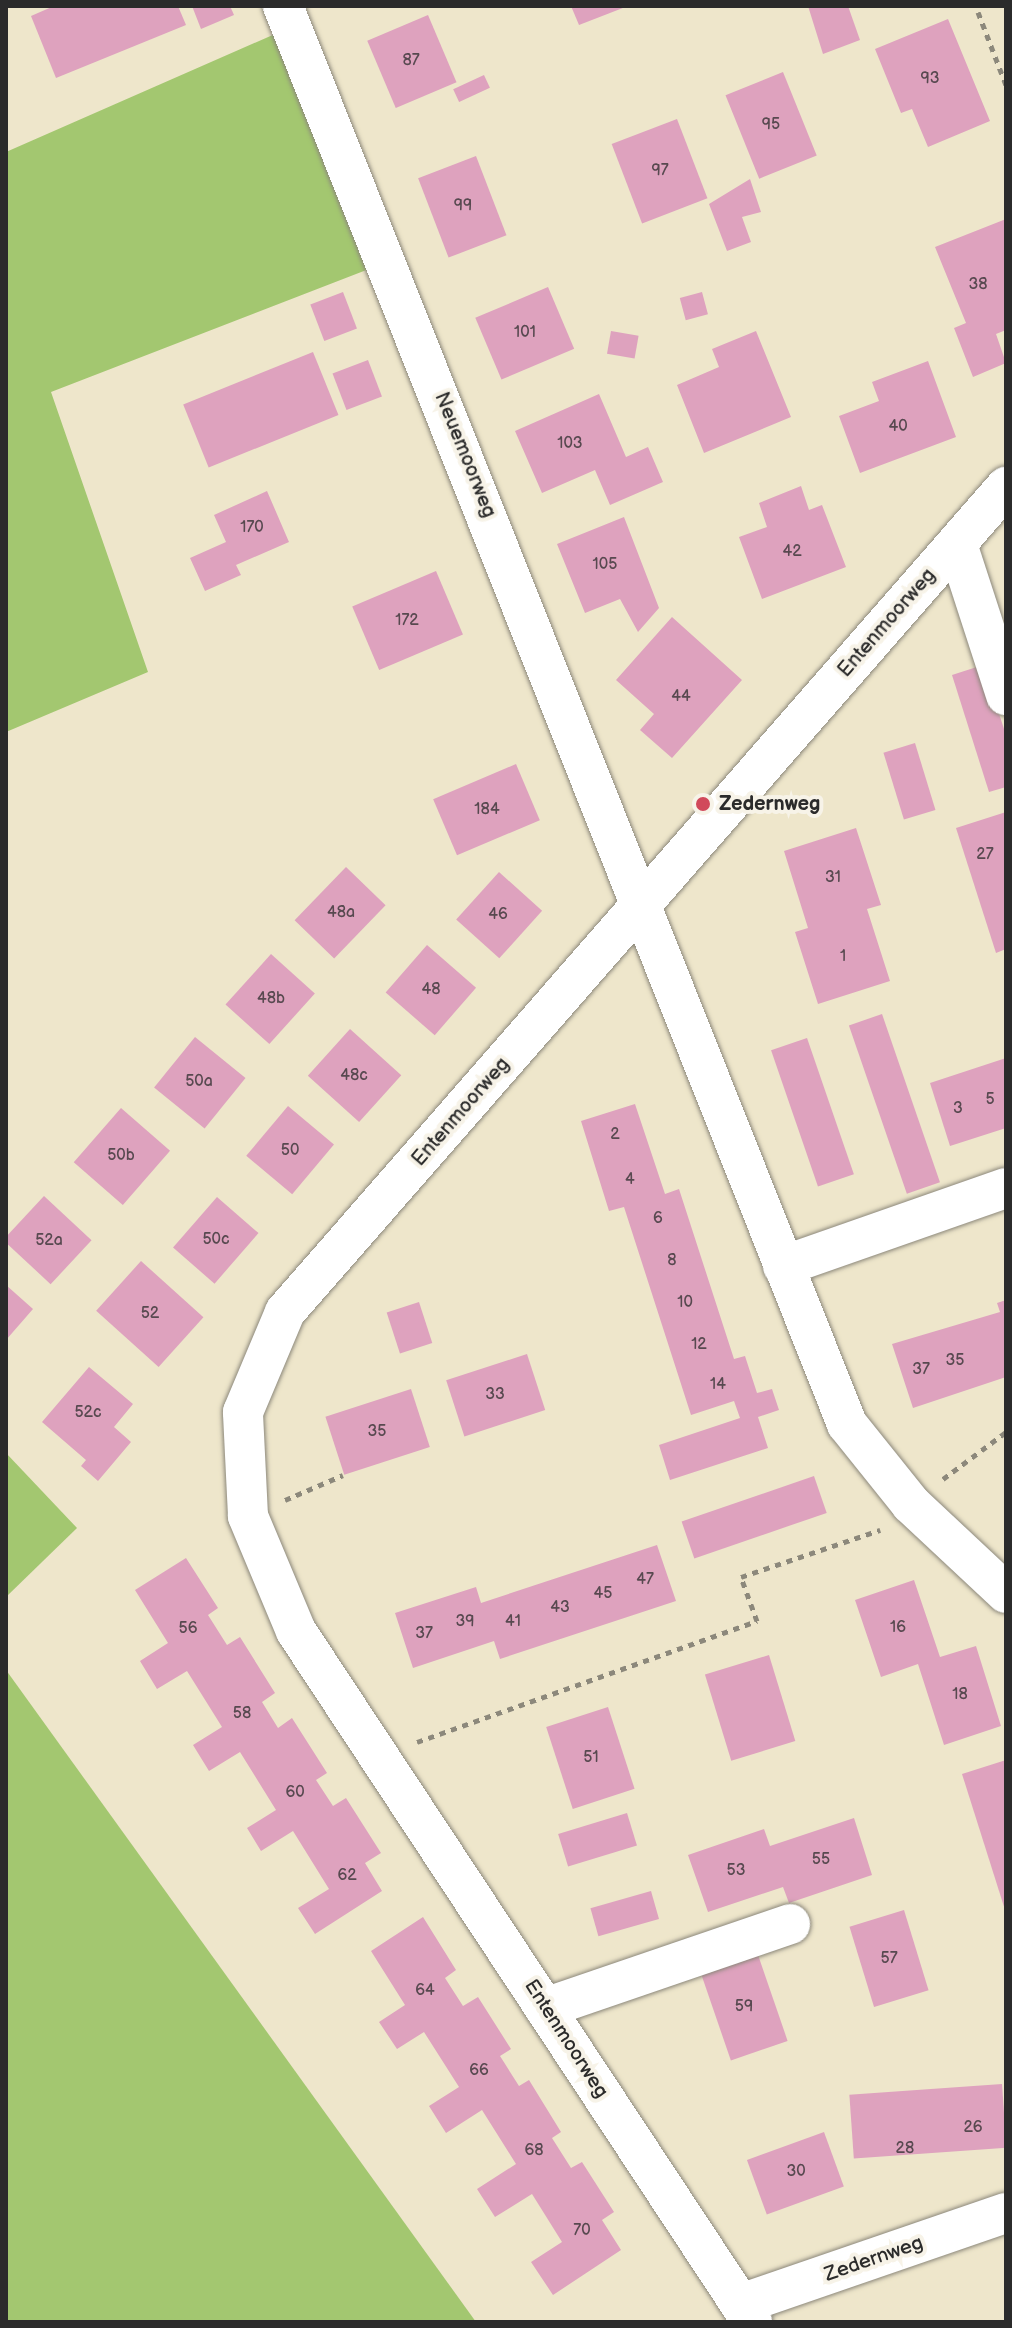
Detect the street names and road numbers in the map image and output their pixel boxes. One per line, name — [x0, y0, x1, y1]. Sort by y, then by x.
street label: Neuemoorweg — [429, 389, 501, 521]
street label: Entenmoorweg — [833, 564, 941, 682]
street label: Entenmoorweg — [407, 1053, 515, 1171]
street label: Entenmoorweg — [519, 1975, 613, 2103]
street label: Zedernweg — [822, 2231, 926, 2287]

